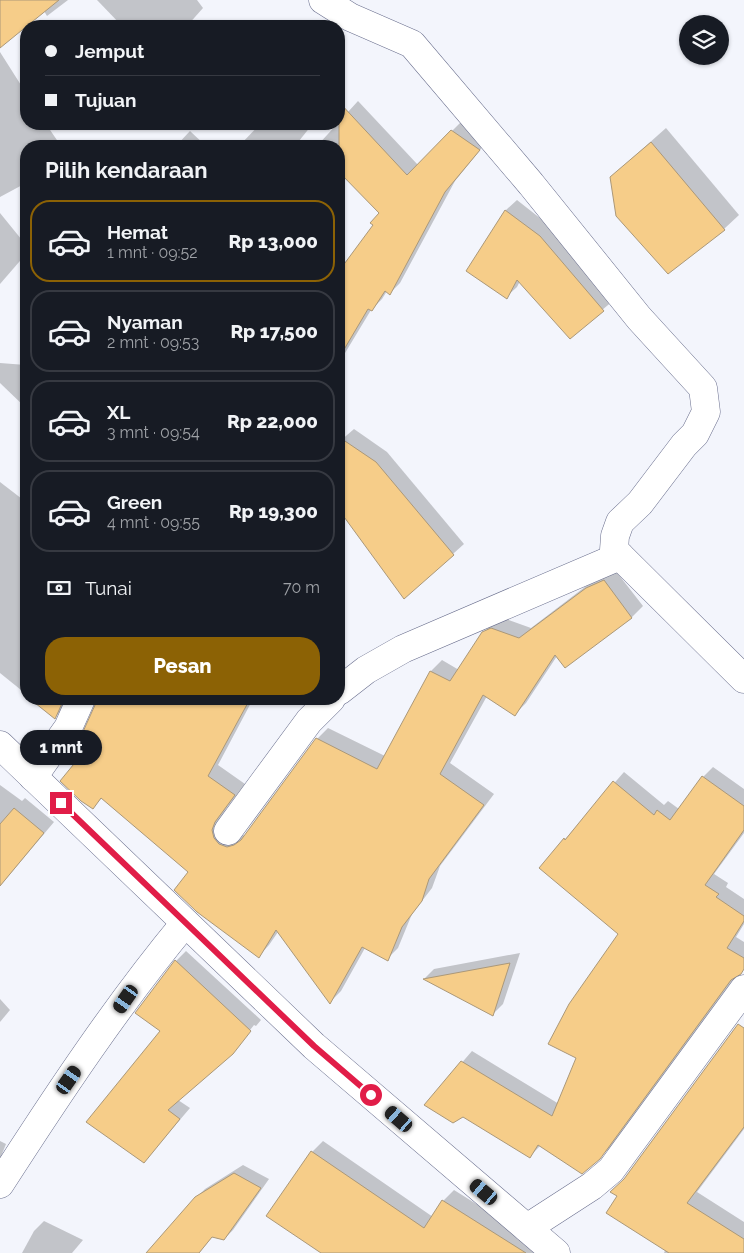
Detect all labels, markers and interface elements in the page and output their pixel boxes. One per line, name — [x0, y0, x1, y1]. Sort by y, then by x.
map controls — [679, 15, 729, 65]
button: layers — [679, 15, 729, 65]
text: Jemput — [75, 40, 144, 62]
text: Tujuan — [75, 89, 136, 111]
text: Pilih kendaraan — [45, 157, 207, 183]
icon: car — [47, 219, 92, 264]
text: Hemat — [107, 221, 168, 243]
text: Rp 13,000 — [229, 230, 318, 252]
text: 1 mnt · 09:52 — [107, 243, 198, 262]
icon: car — [47, 309, 92, 354]
text: Nyaman — [107, 311, 183, 333]
text: Rp 17,500 — [230, 320, 318, 342]
text: 2 mnt · 09:53 — [107, 333, 199, 352]
icon: car — [47, 399, 92, 444]
text: XL — [107, 401, 130, 423]
text: Rp 22,000 — [227, 410, 318, 432]
text: 3 mnt · 09:54 — [107, 423, 200, 442]
icon: car — [47, 489, 92, 534]
text: Green — [107, 491, 162, 513]
text: Rp 19,300 — [229, 500, 318, 522]
text: 4 mnt · 09:55 — [107, 513, 200, 532]
icon: cash — [45, 574, 73, 602]
text: Tunai — [85, 577, 132, 599]
text: 70 m — [283, 578, 320, 597]
button: Pesan — [45, 637, 320, 695]
callout: 1 mnt — [20, 730, 102, 766]
text: 1 mnt — [39, 738, 83, 757]
route end — [50, 792, 72, 814]
car — [111, 982, 140, 1016]
car — [54, 1063, 83, 1097]
route start — [360, 1084, 382, 1106]
car — [382, 1103, 415, 1135]
car — [467, 1177, 500, 1207]

